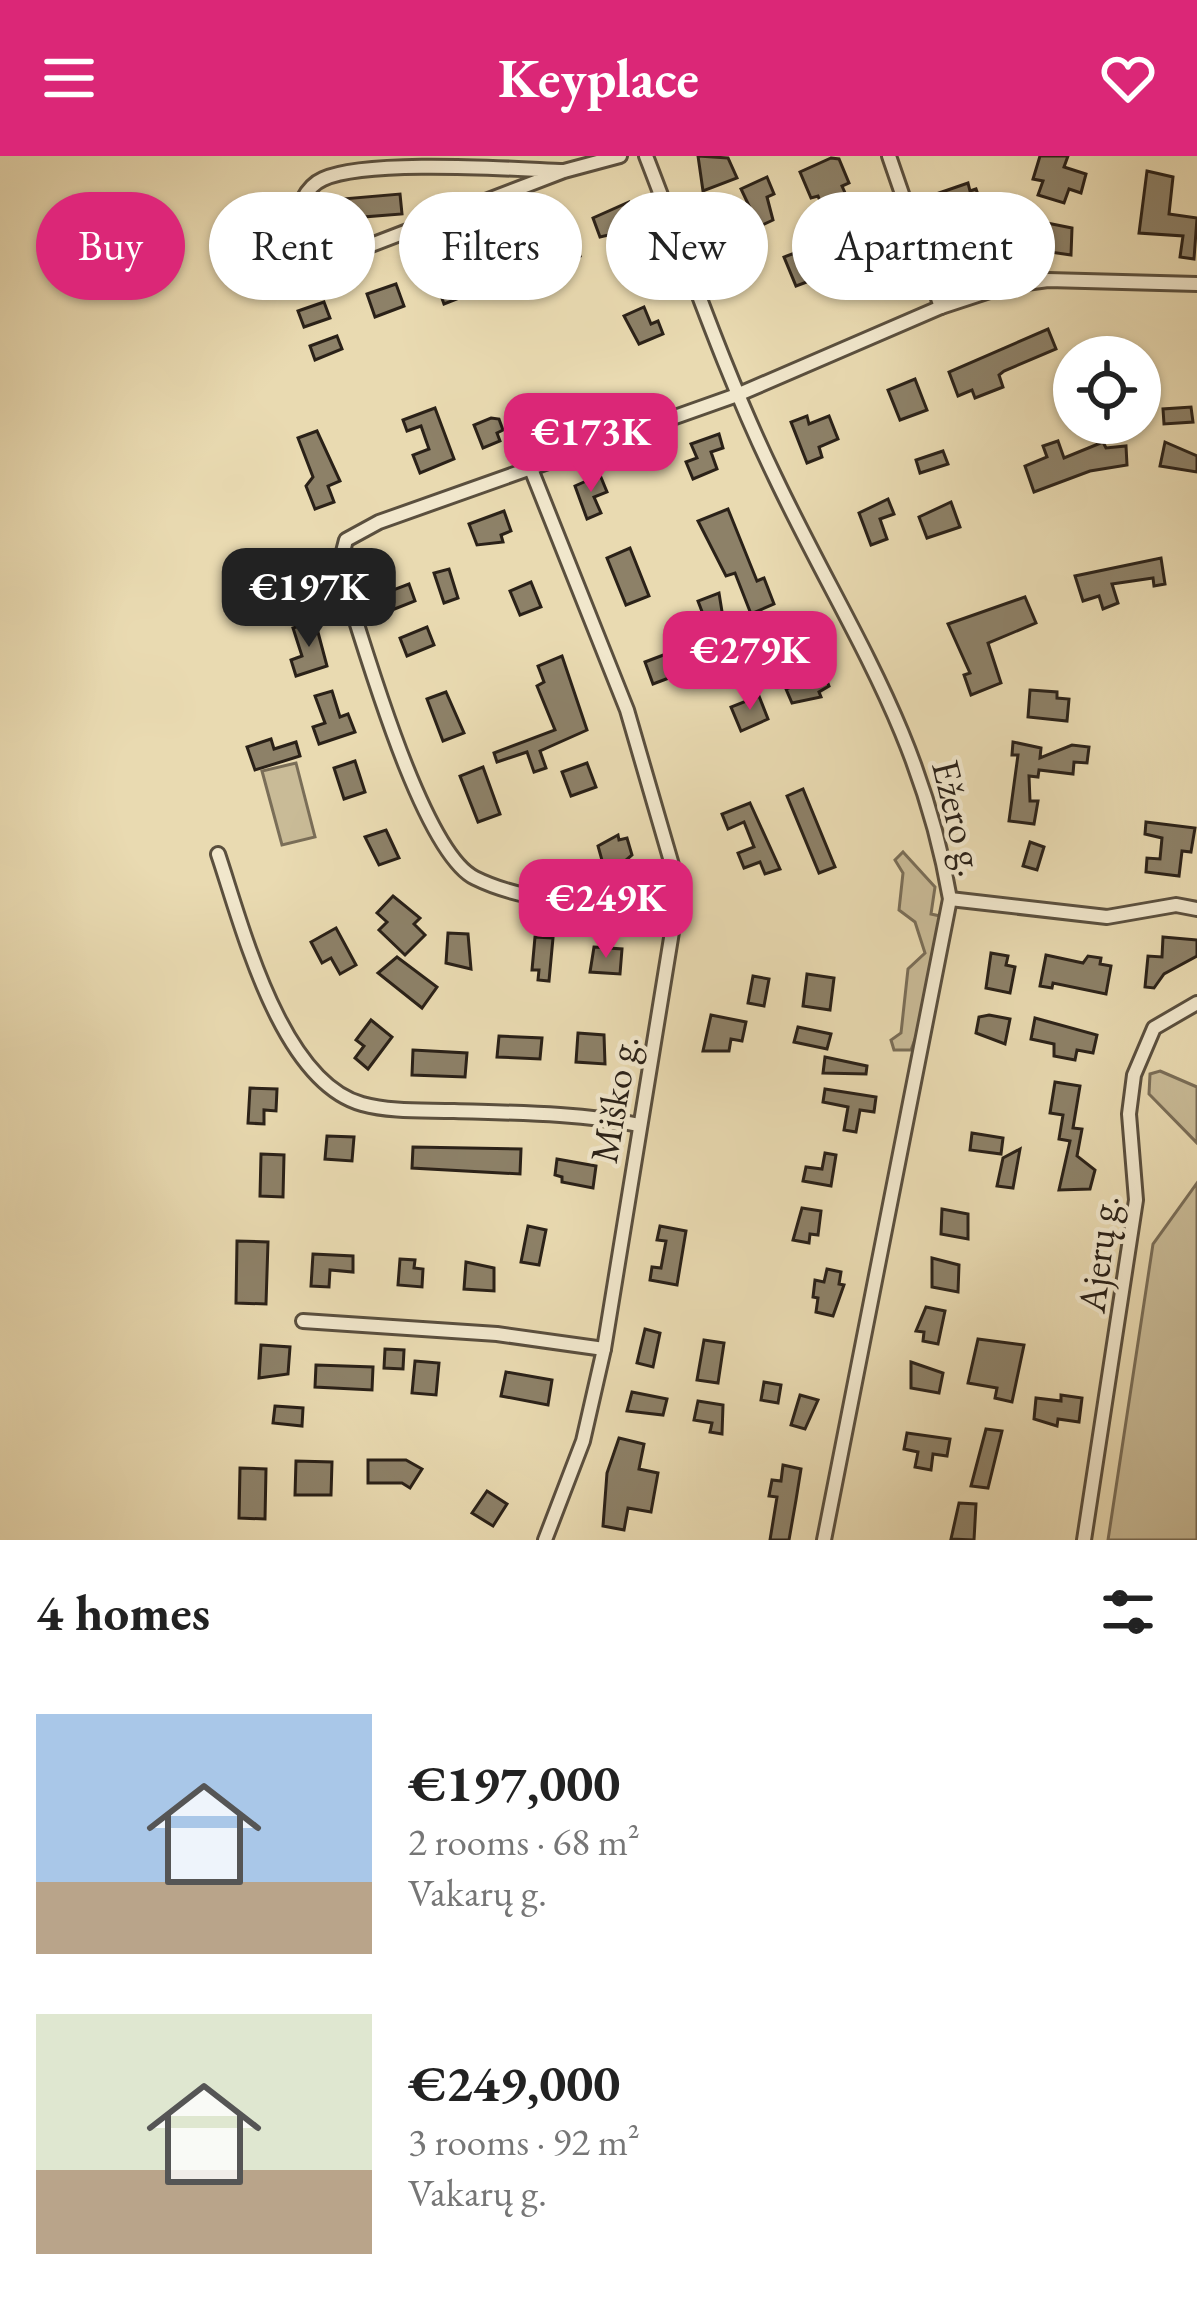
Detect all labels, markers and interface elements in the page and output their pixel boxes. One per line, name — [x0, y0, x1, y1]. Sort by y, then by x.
text: Keyplace — [498, 43, 699, 113]
icon: menu — [36, 45, 102, 111]
icon: heart — [1095, 45, 1161, 111]
chip: Buy — [36, 192, 185, 300]
chip: Rent — [209, 192, 375, 300]
chip: Filters — [399, 192, 582, 300]
chip: New — [606, 192, 768, 300]
chip: Apartment — [792, 192, 1055, 300]
map controls — [1053, 336, 1161, 444]
button: locate — [1053, 336, 1161, 444]
pin: €173K — [507, 393, 675, 495]
text: €173K — [531, 406, 651, 457]
pin: €197K — [225, 548, 393, 650]
text: €197K — [249, 561, 369, 612]
pin: €279K — [666, 611, 834, 713]
text: €279K — [690, 624, 810, 675]
street label: Ežero g. — [920, 755, 998, 881]
pin: €249K — [522, 859, 690, 961]
text: €249K — [546, 872, 666, 923]
street label: Miško g. — [578, 1031, 650, 1167]
street label: Ajerų g. — [1065, 1192, 1131, 1317]
text: 4 homes — [36, 1579, 210, 1645]
icon: filters — [1095, 1579, 1161, 1645]
text: €197,000 — [408, 1750, 620, 1816]
icon: home — [132, 1762, 276, 1906]
text: 2 rooms · 68 m² — [408, 1816, 640, 1867]
text: Vakarų g. — [408, 1867, 547, 1918]
text: €249,000 — [408, 2050, 620, 2116]
icon: home — [132, 2062, 276, 2206]
text: 3 rooms · 92 m² — [408, 2116, 640, 2167]
text: Vakarų g. — [408, 2167, 547, 2218]

